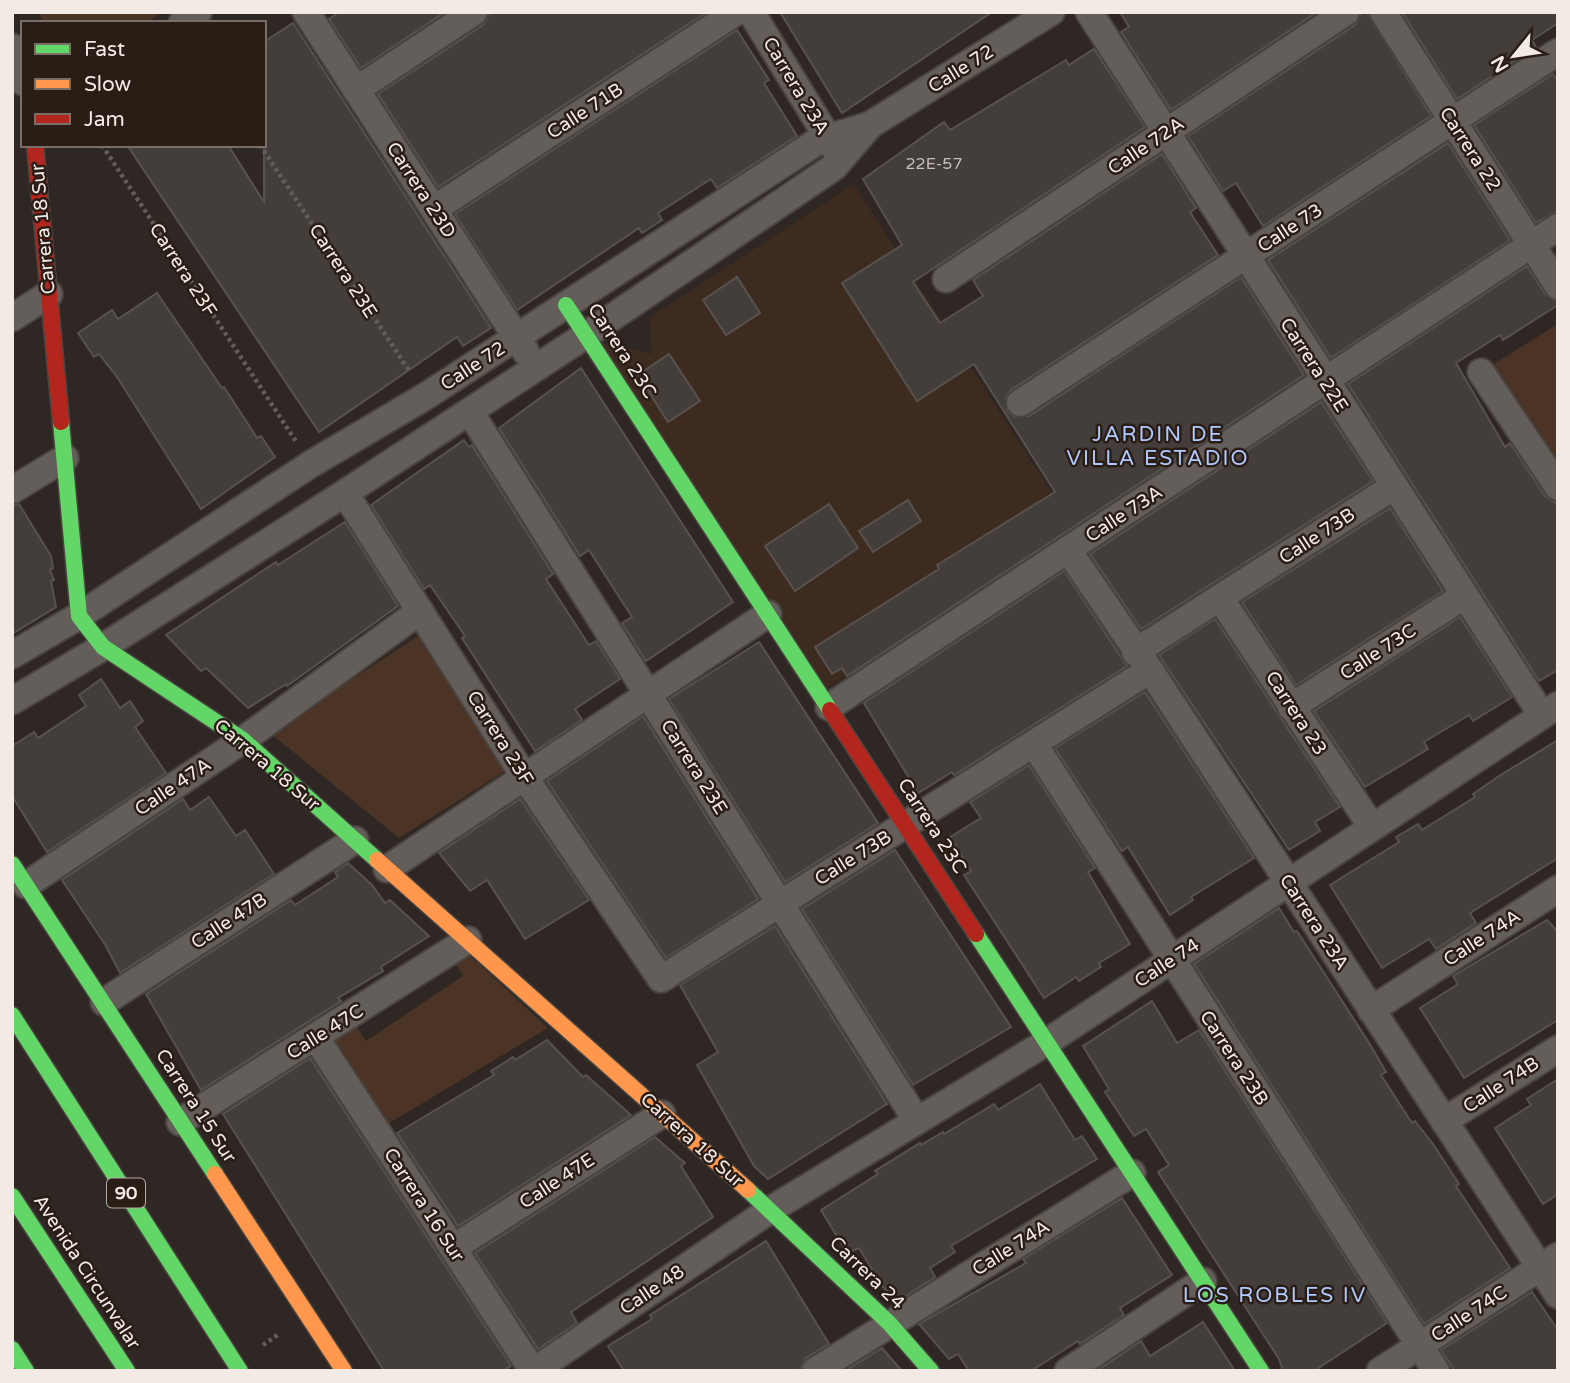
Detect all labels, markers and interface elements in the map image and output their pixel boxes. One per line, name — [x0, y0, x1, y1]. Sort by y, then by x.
legend — [21, 21, 266, 147]
north arrow — [1479, 21, 1549, 91]
street label: Carrera 23A — [758, 33, 834, 139]
text: Fast — [84, 37, 125, 62]
street label: Calle 72 — [924, 40, 998, 98]
text: N — [1487, 52, 1513, 76]
text: Slow — [84, 72, 132, 97]
street label: Calle 71B — [543, 78, 627, 144]
street label: Carrera 22 — [1435, 103, 1505, 195]
text: Jam — [84, 107, 125, 132]
street label: Calle 72A — [1104, 113, 1188, 179]
street label: Carrera 23D — [382, 138, 460, 242]
house number: 22E-57 — [906, 154, 962, 174]
street label: Carrera 18 Sur — [26, 162, 60, 295]
street label: Calle 73 — [1253, 199, 1327, 257]
street label: Carrera 23F — [145, 219, 221, 321]
street label: Carrera 23E — [304, 220, 382, 322]
street label: Carrera 23C — [583, 299, 661, 403]
street label: Carrera 22E — [1275, 314, 1353, 416]
street label: Calle 72 — [436, 337, 510, 395]
district label: JARDIN DE VILLA ESTADIO — [1067, 422, 1249, 471]
street label: Calle 73A — [1081, 481, 1167, 547]
street label: Calle 73B — [1275, 503, 1359, 569]
street label: Calle 73C — [1336, 619, 1420, 685]
street label: Carrera 23 — [1261, 667, 1331, 759]
street label: Carrera 23F — [462, 687, 538, 789]
street label: Carrera 18 Sur — [210, 714, 325, 816]
street label: Carrera 23E — [656, 715, 732, 819]
street label: Calle 47A — [131, 754, 215, 820]
street label: Carrera 23C — [893, 774, 971, 878]
street label: Calle 73B — [811, 826, 895, 890]
street label: Carrera 23A — [1275, 870, 1353, 974]
street label: Calle 47B — [187, 888, 271, 954]
street label: Calle 74A — [1439, 905, 1525, 971]
street label: Calle 74 — [1130, 934, 1204, 992]
street label: Calle 47C — [283, 1000, 367, 1064]
street label: Carrera 23B — [1195, 1006, 1273, 1110]
street label: Carrera 15 Sur — [151, 1045, 241, 1168]
street label: Calle 74B — [1459, 1052, 1543, 1118]
street label: Carrera 18 Sur — [636, 1088, 749, 1192]
street label: Carrera 16 Sur — [379, 1144, 469, 1267]
street label: Calle 47E — [515, 1149, 599, 1213]
road number: 90 — [107, 1178, 145, 1208]
street label: Avenida Circunvalar — [29, 1191, 145, 1354]
street label: Calle 74A — [968, 1216, 1054, 1280]
street label: Carrera 24 — [825, 1232, 909, 1314]
street label: Calle 48 — [616, 1260, 688, 1320]
street label: Calle 74C — [1427, 1281, 1511, 1347]
district label: LOS ROBLES IV — [1183, 1283, 1367, 1308]

